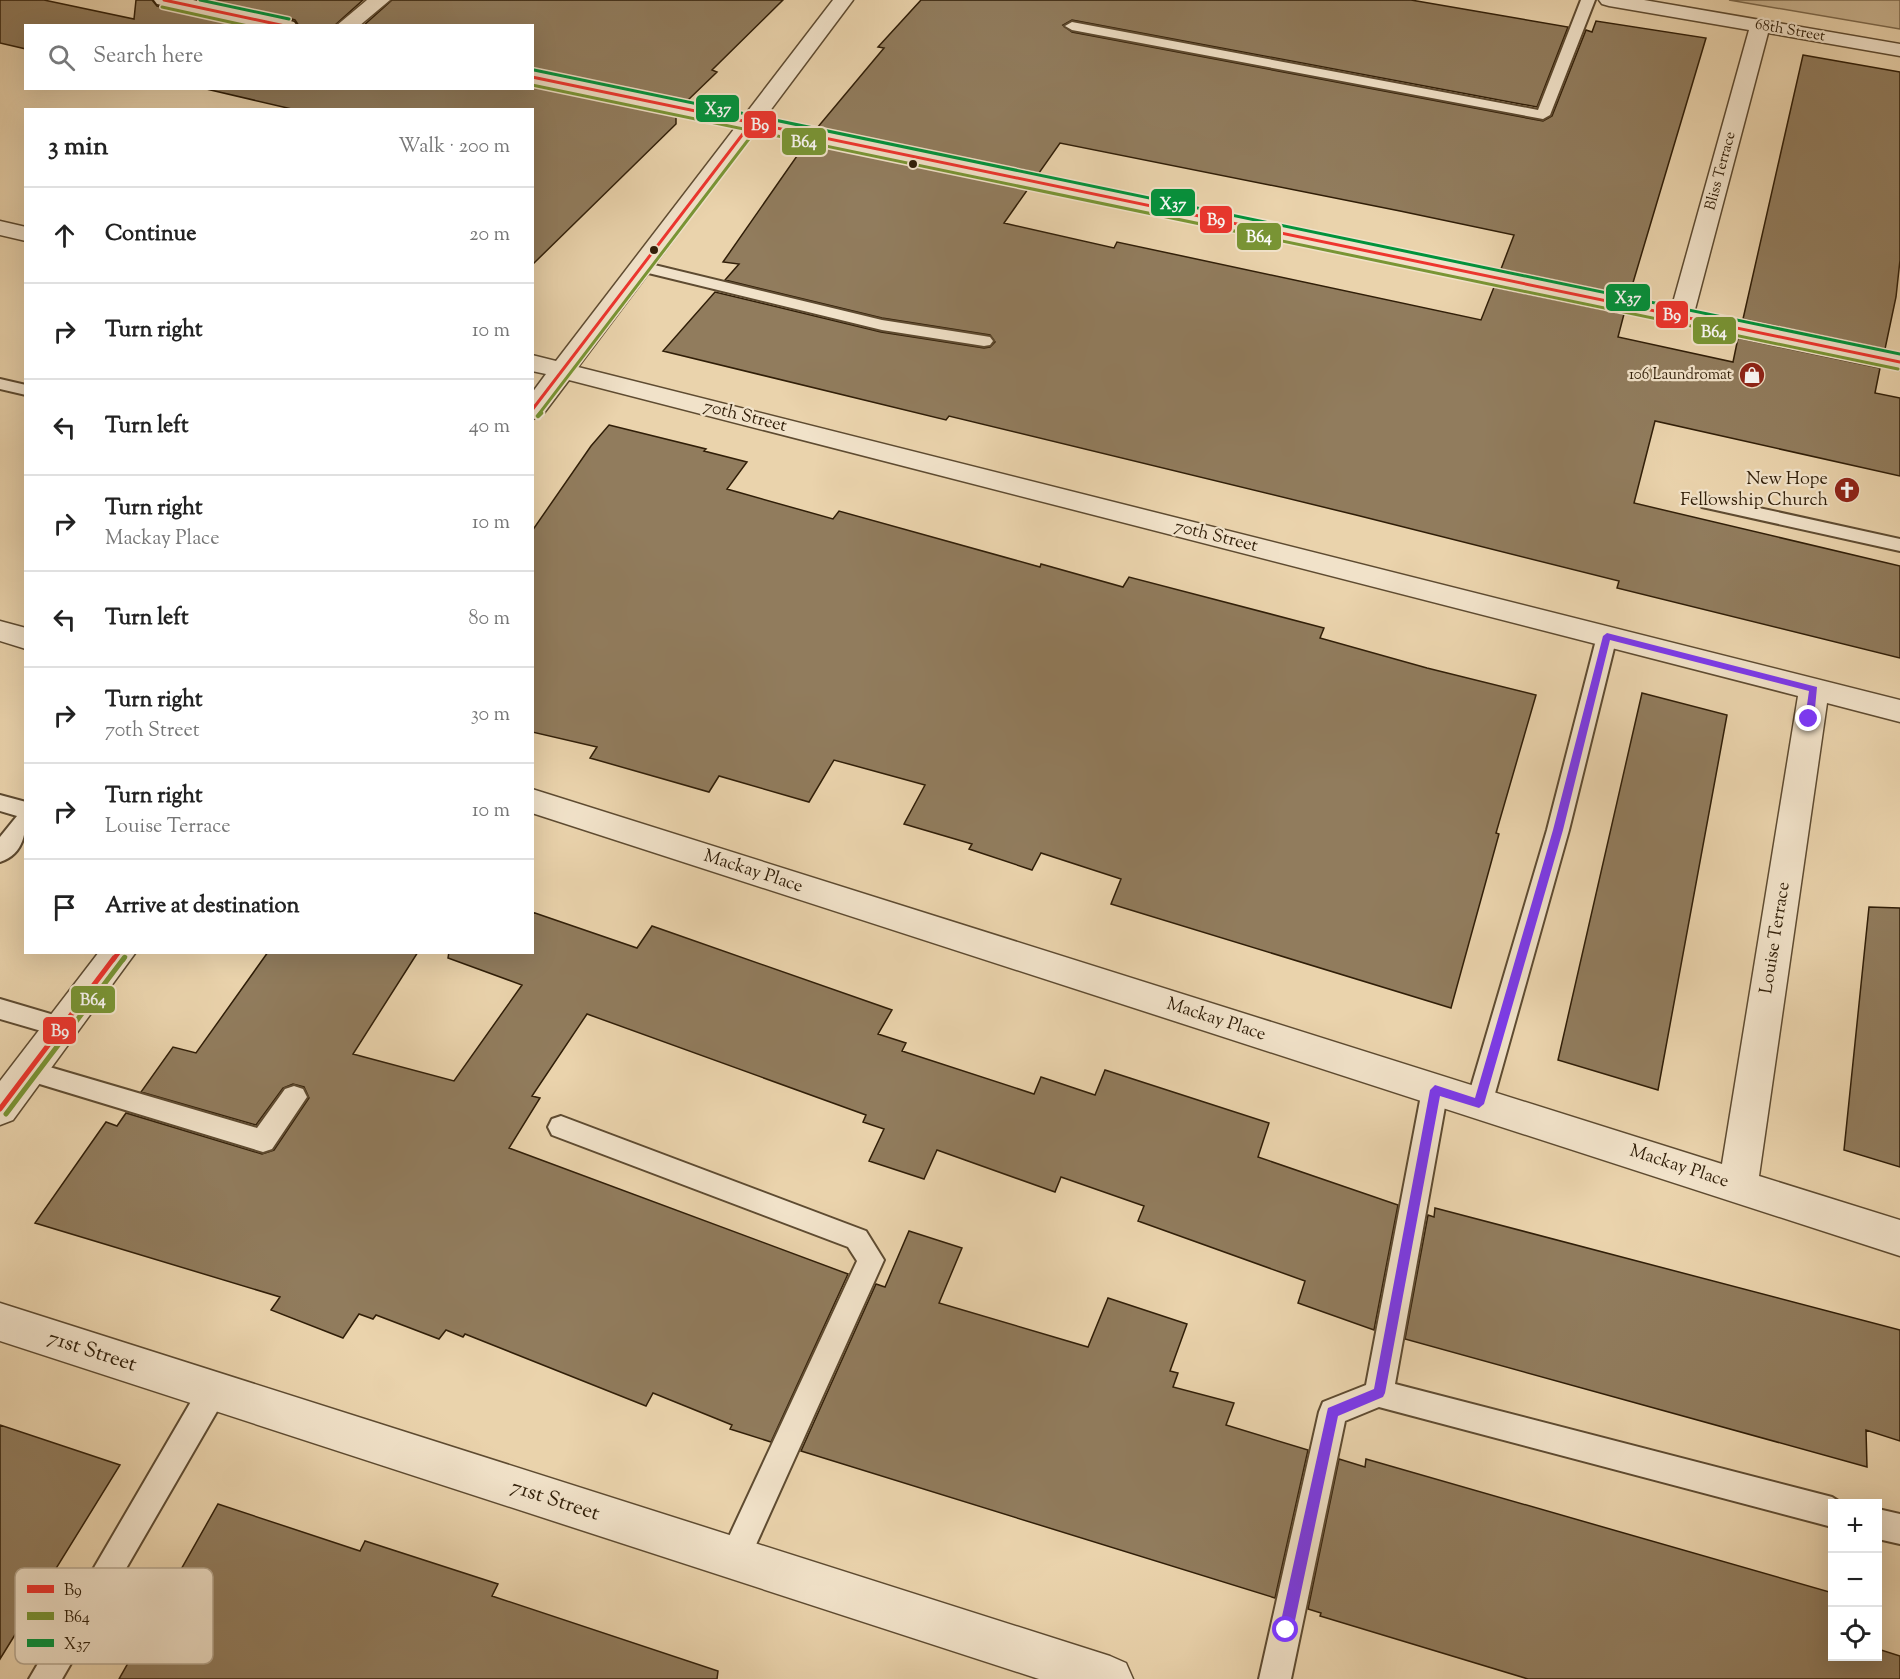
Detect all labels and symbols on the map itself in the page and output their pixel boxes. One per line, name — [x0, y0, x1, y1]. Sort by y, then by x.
street label: 68th Street — [1753, 15, 1827, 47]
line badge: X37 — [695, 94, 740, 123]
text: X37 — [705, 99, 732, 122]
line badge: B9 — [743, 110, 777, 139]
text: B9 — [751, 115, 769, 138]
line badge: B64 — [781, 127, 827, 156]
street label: Bliss Terrace — [1700, 129, 1742, 213]
text: B64 — [791, 132, 817, 155]
unlabelled marker — [907, 158, 919, 170]
line badge: X37 — [1150, 188, 1196, 217]
text: X37 — [1160, 194, 1187, 217]
line badge: B9 — [1199, 205, 1233, 234]
text: B9 — [1207, 210, 1225, 233]
line badge: B64 — [1236, 222, 1282, 251]
text: B64 — [1246, 227, 1272, 250]
unlabelled marker — [648, 244, 660, 256]
line badge: X37 — [1605, 283, 1651, 312]
text: X37 — [1615, 288, 1642, 311]
line badge: B9 — [1655, 300, 1689, 329]
text: B9 — [1663, 305, 1681, 328]
line badge: B64 — [1692, 316, 1737, 345]
text: B64 — [1701, 322, 1727, 345]
shop icon: 106 Laundromat — [1737, 360, 1767, 390]
place label: 106 Laundromat — [1629, 365, 1732, 386]
street label: 70th Street — [701, 394, 789, 440]
place label: New Hope Fellowship Church — [1680, 467, 1828, 514]
church icon: New Hope Fellowship Church — [1832, 475, 1862, 505]
street label: 70th Street — [1172, 514, 1260, 560]
route end — [1795, 705, 1821, 731]
street label: Mackay Place — [700, 844, 806, 900]
street label: Louise Terrace — [1754, 880, 1798, 996]
line badge: B64 — [70, 985, 116, 1014]
text: B64 — [80, 990, 106, 1013]
street label: Mackay Place — [1163, 992, 1269, 1048]
line badge: B9 — [42, 1016, 77, 1045]
text: B9 — [51, 1021, 69, 1044]
street label: Mackay Place — [1626, 1139, 1732, 1195]
street label: 71st Street — [44, 1324, 140, 1380]
street label: 71st Street — [507, 1473, 603, 1529]
legend — [15, 1568, 213, 1664]
text: B9 — [64, 1580, 82, 1603]
text: B64 — [64, 1607, 90, 1630]
route start — [1272, 1616, 1298, 1642]
text: X37 — [64, 1634, 91, 1657]

